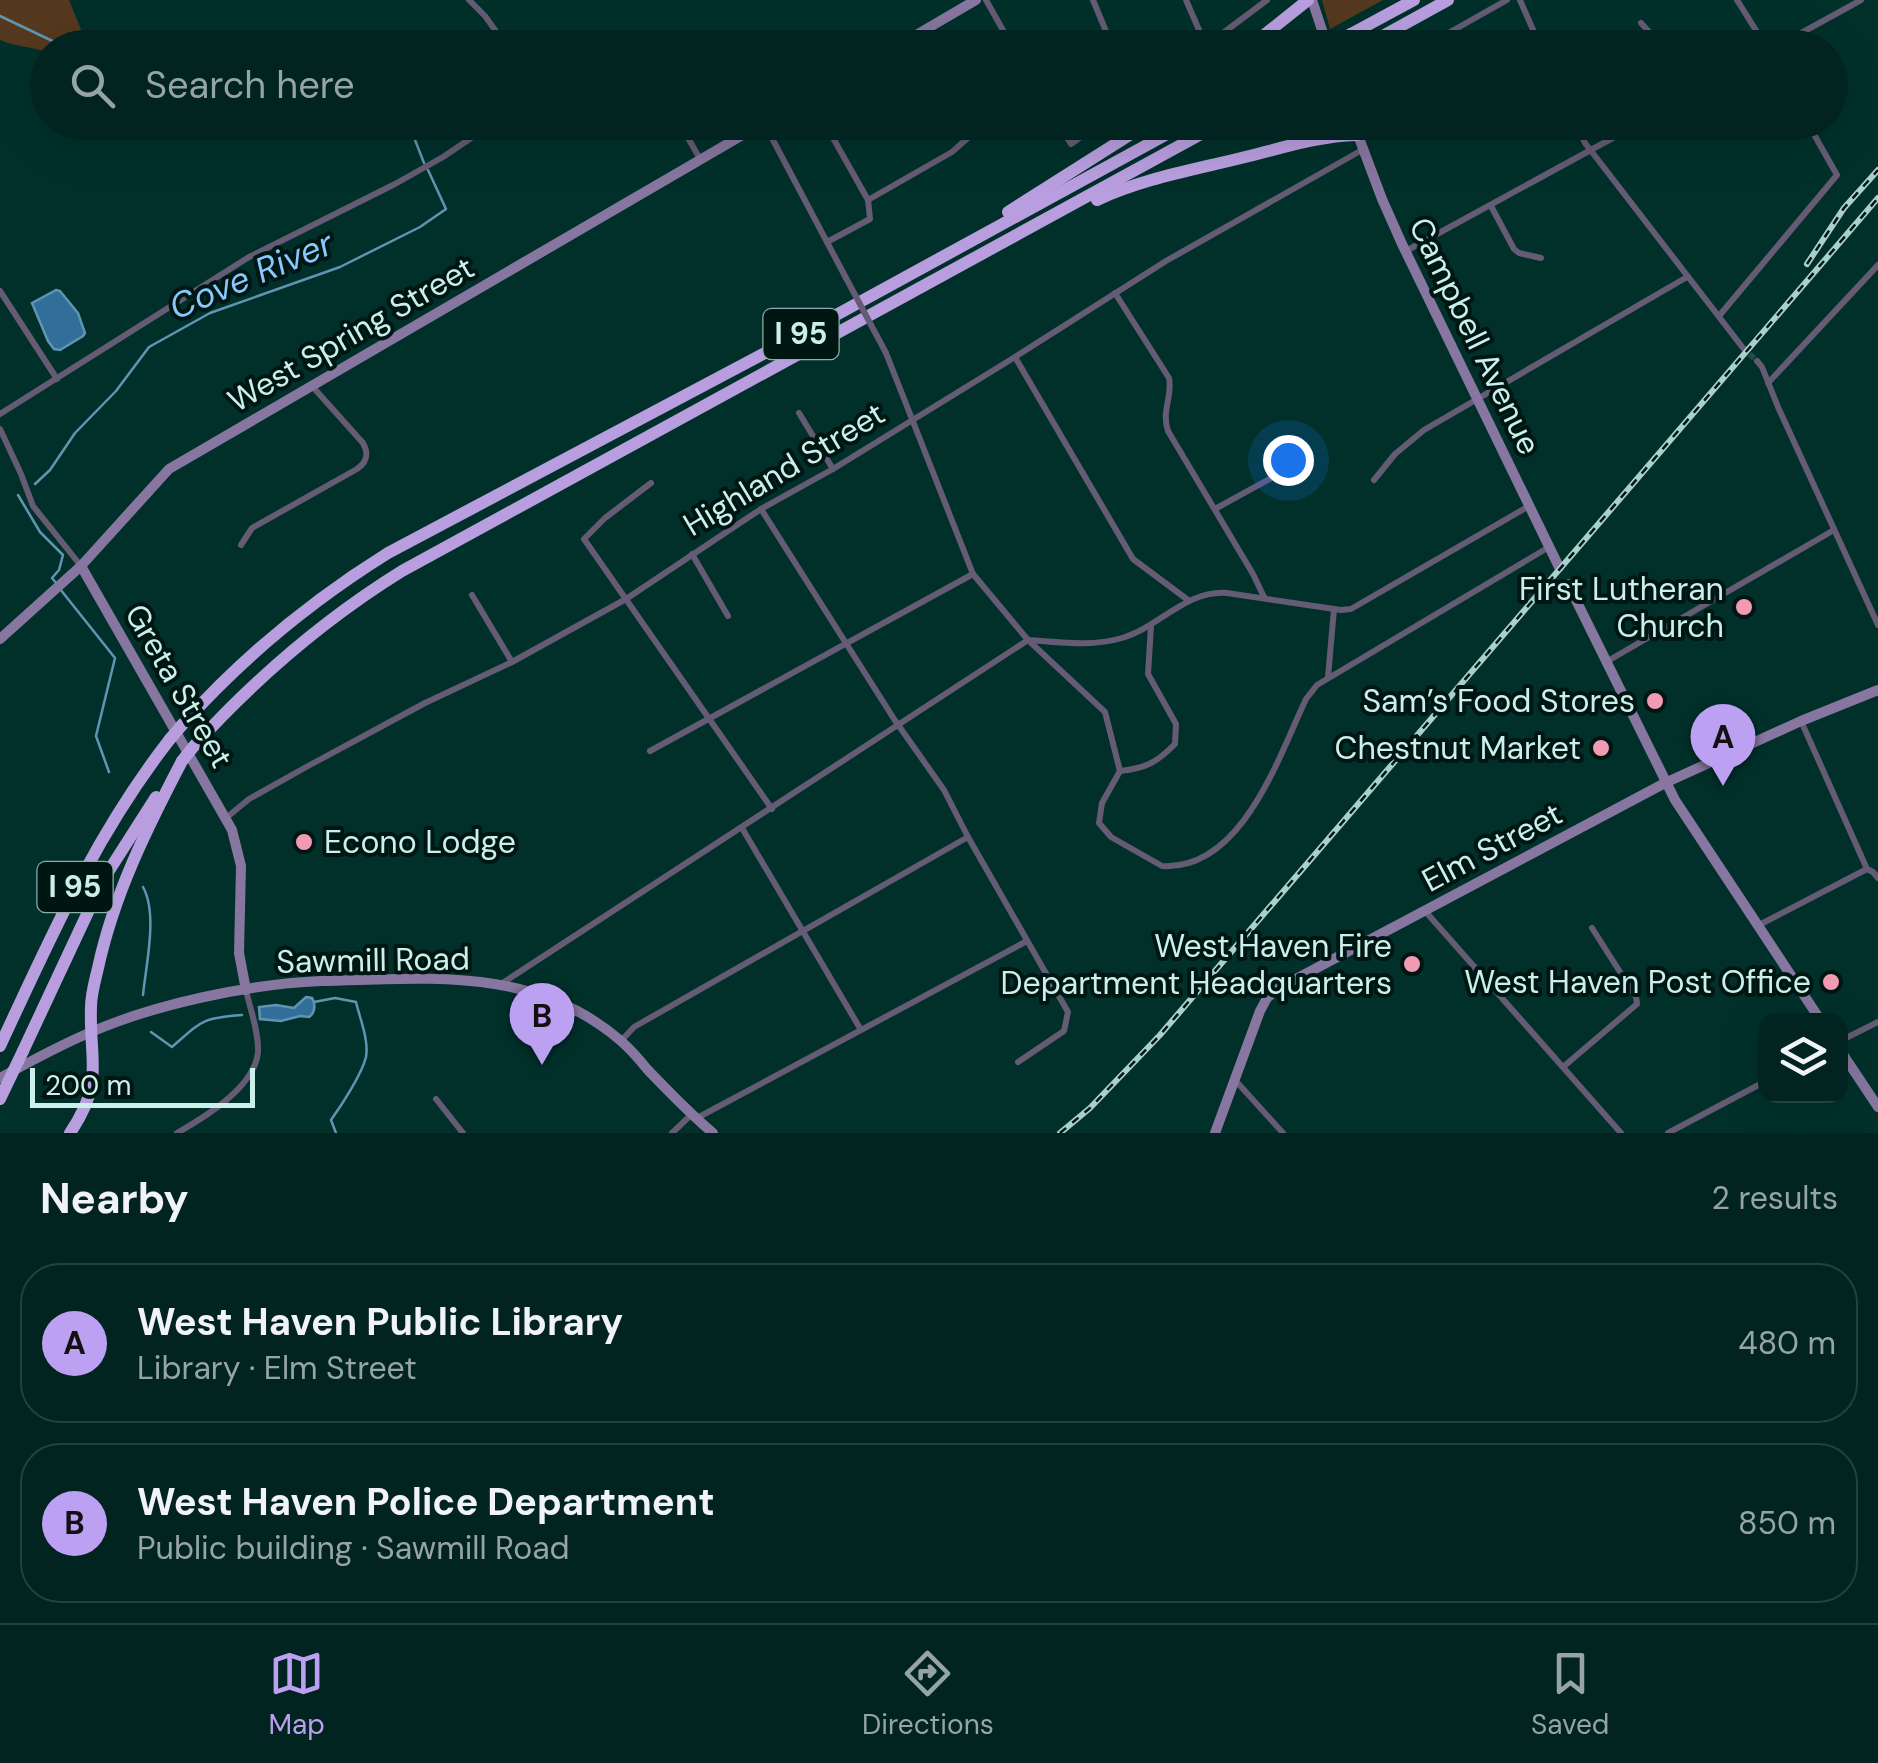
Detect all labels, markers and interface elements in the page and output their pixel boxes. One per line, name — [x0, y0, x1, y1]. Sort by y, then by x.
search box — [30, 30, 1848, 140]
icon: search — [65, 58, 120, 113]
text: Search here — [145, 60, 355, 110]
street label: Campbell Avenue — [1399, 211, 1551, 461]
water label: Cove River — [162, 220, 341, 330]
street label: West Spring Street — [220, 246, 482, 422]
road number: I 95 — [764, 309, 838, 359]
street label: Highland Street — [676, 392, 892, 546]
your location — [1263, 435, 1314, 486]
place label: First Lutheran Church — [1519, 568, 1724, 647]
marker: First Lutheran Church — [1733, 596, 1755, 618]
street label: Greta Street — [115, 597, 243, 775]
place label: Sam’s Food Stores — [1363, 680, 1635, 722]
marker: Sam’s Food Stores — [1644, 690, 1666, 712]
pin: A — [1690, 704, 1756, 786]
place label: Chestnut Market — [1335, 727, 1581, 769]
marker: Chestnut Market — [1590, 737, 1612, 759]
street label: Elm Street — [1415, 793, 1569, 901]
place label: Econo Lodge — [324, 821, 516, 863]
marker: Econo Lodge — [293, 831, 315, 853]
road number: I 95 — [38, 862, 112, 912]
place label: West Haven Fire Department Headquarters — [1001, 925, 1392, 1004]
street label: Sawmill Road — [276, 937, 470, 983]
marker: West Haven Fire Department Headquarters — [1401, 953, 1423, 975]
place label: West Haven Post Office — [1464, 961, 1811, 1003]
marker: West Haven Post Office — [1820, 971, 1842, 993]
pin: B — [510, 982, 574, 1065]
map controls — [1758, 1013, 1848, 1103]
button: layers — [1758, 1013, 1848, 1103]
scale bar — [30, 1063, 255, 1108]
text: 200 m — [45, 1067, 132, 1104]
text: Nearby — [40, 1171, 189, 1226]
text: 2 results — [1712, 1177, 1838, 1219]
text: West Haven Public Library — [137, 1297, 623, 1347]
text: A — [63, 1322, 86, 1364]
text: 480 m — [1738, 1322, 1836, 1364]
text: Library · Elm Street — [137, 1347, 417, 1389]
text: West Haven Police Department — [137, 1477, 715, 1527]
text: B — [64, 1502, 85, 1544]
text: 850 m — [1738, 1502, 1836, 1544]
text: Public building · Sawmill Road — [137, 1527, 570, 1569]
tab: Map — [269, 1646, 325, 1743]
tab: Directions — [862, 1646, 994, 1743]
tab: Saved — [1531, 1646, 1609, 1743]

